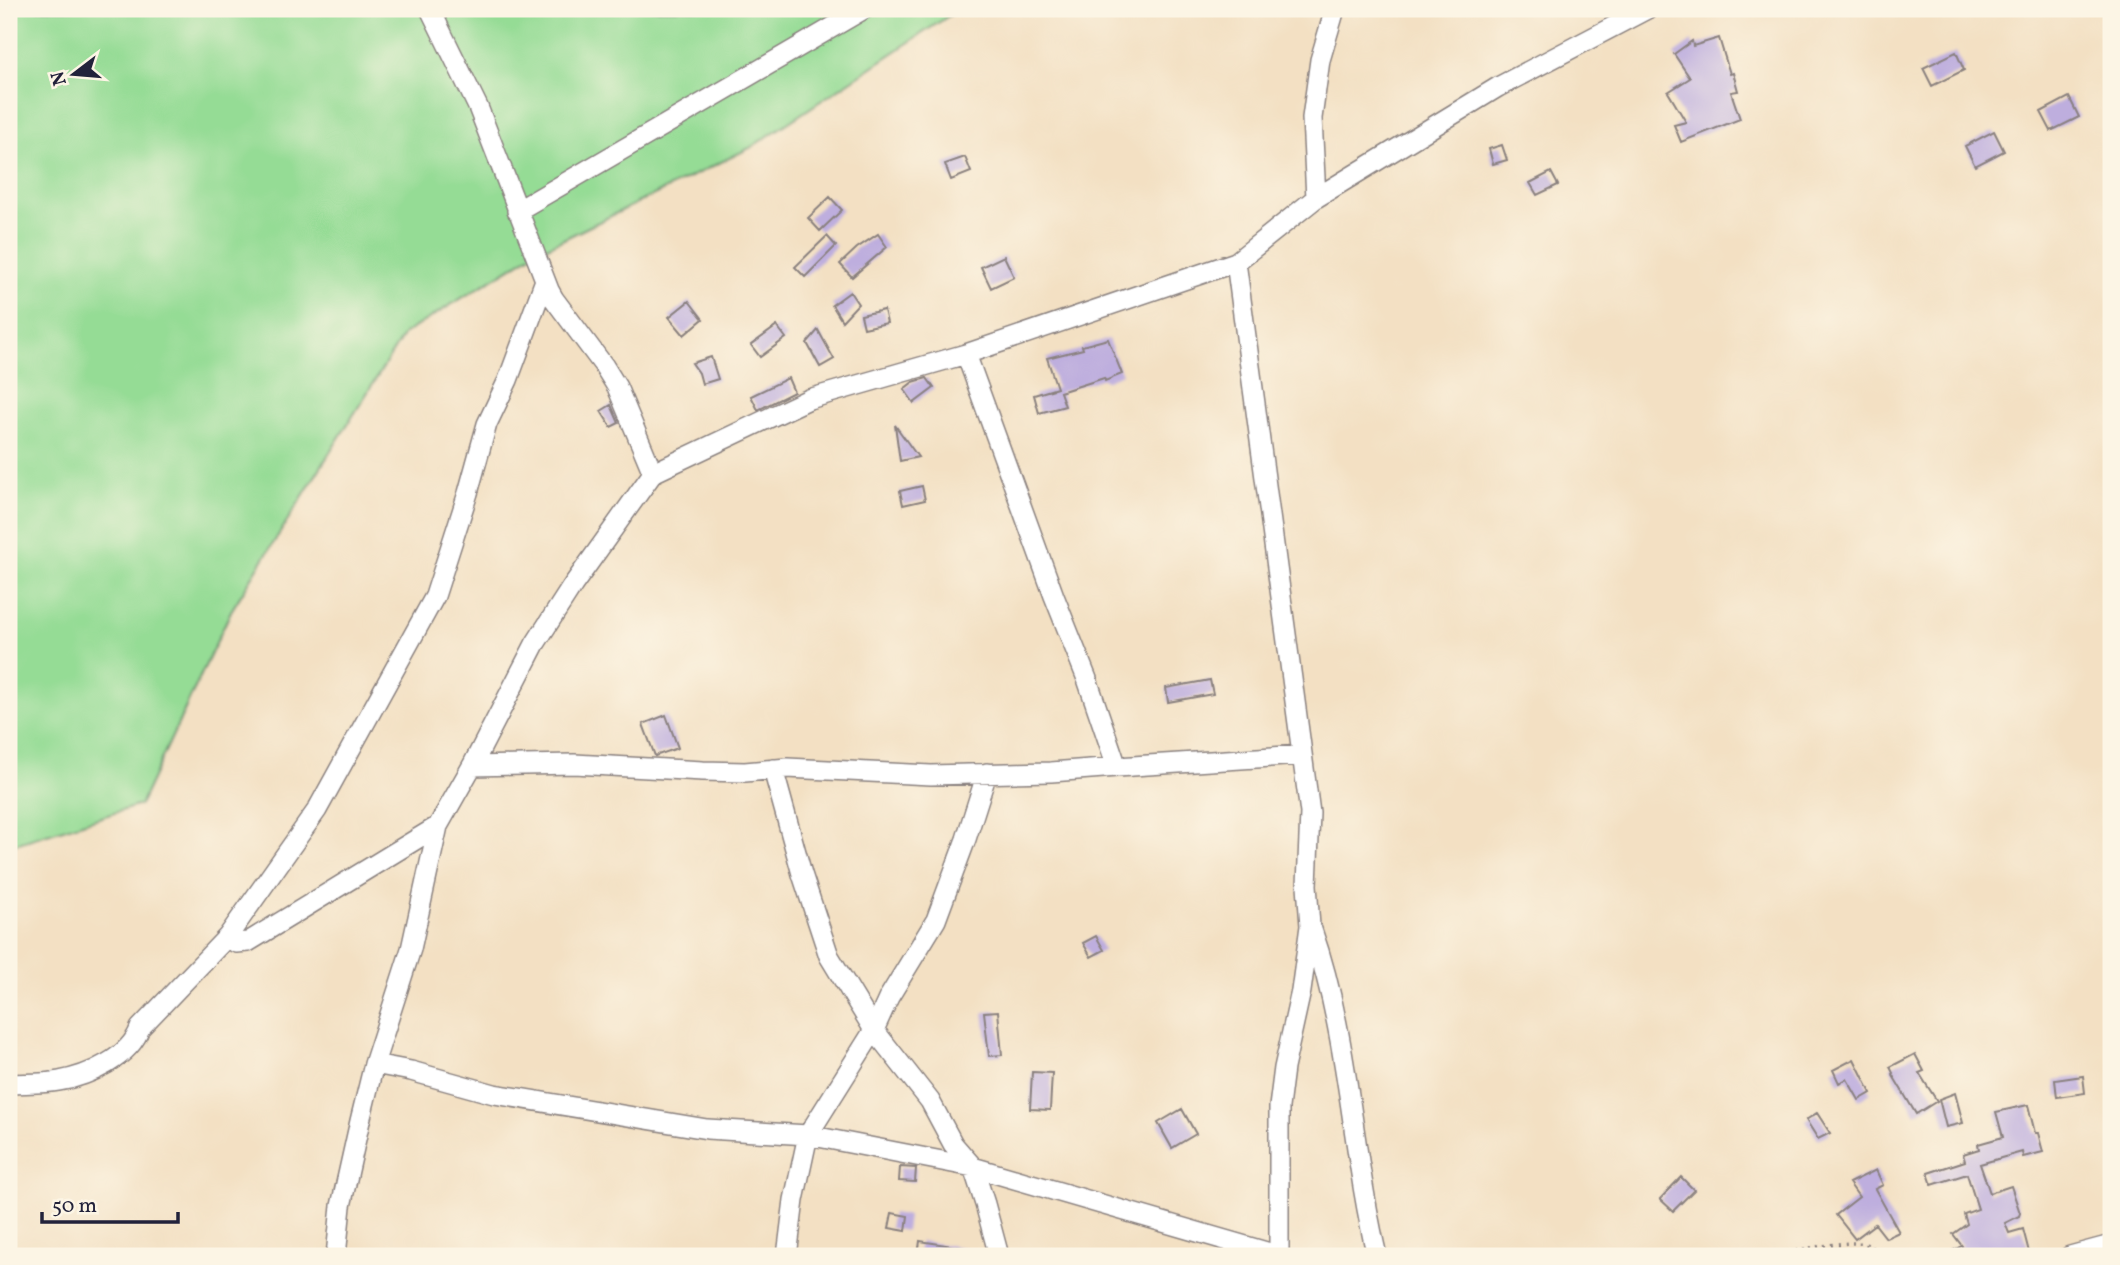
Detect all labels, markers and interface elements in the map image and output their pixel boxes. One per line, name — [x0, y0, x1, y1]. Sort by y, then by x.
north arrow — [38, 38, 108, 108]
text: N — [45, 68, 74, 88]
scale bar — [42, 1181, 178, 1225]
text: 50 m — [52, 1192, 97, 1221]

